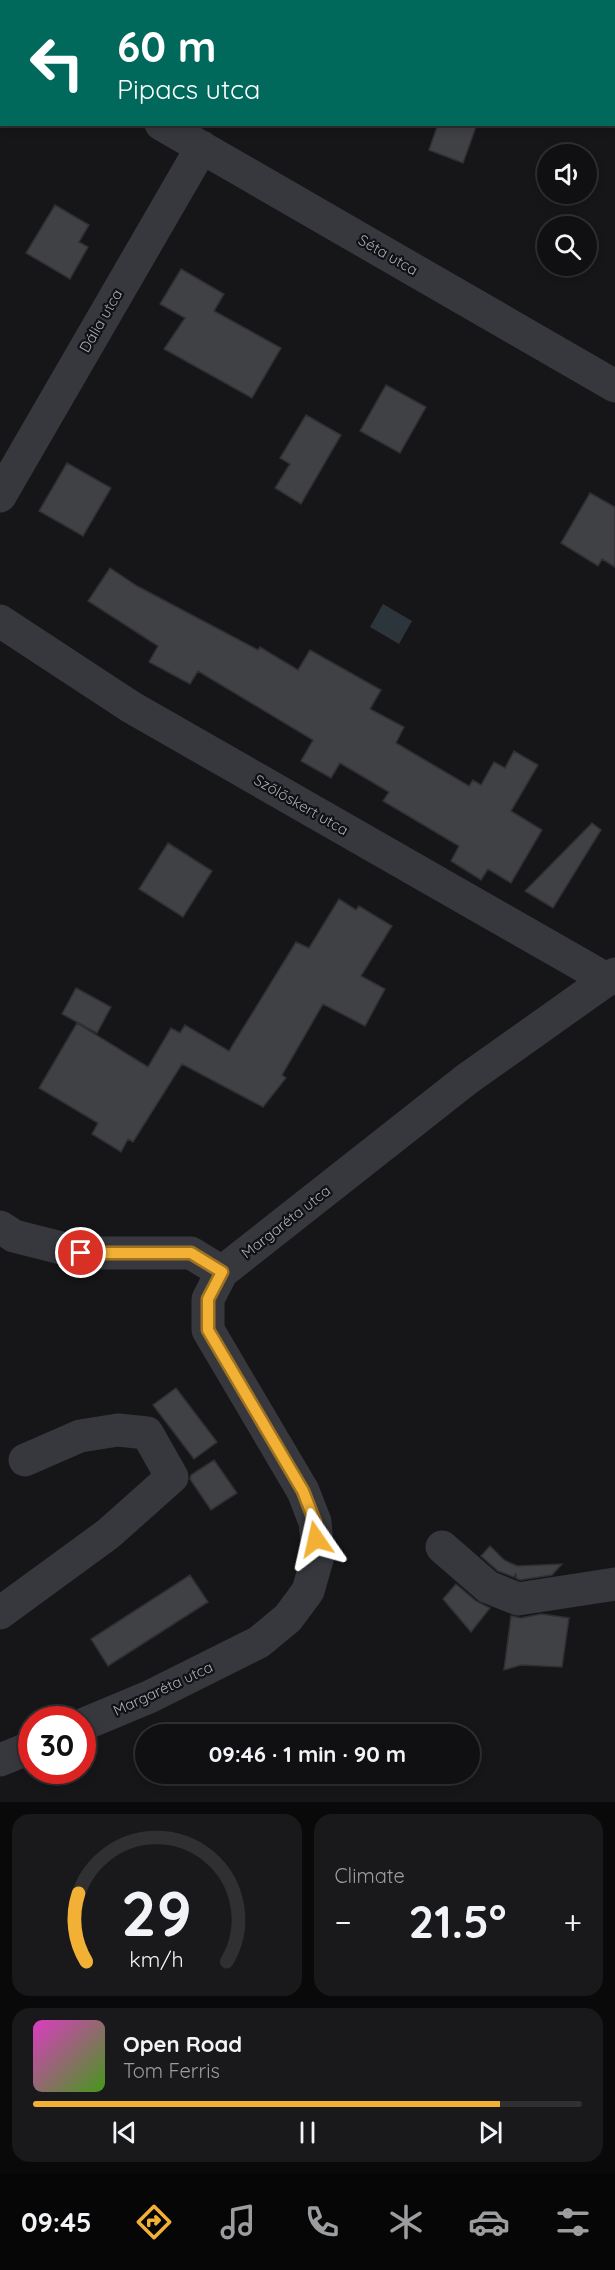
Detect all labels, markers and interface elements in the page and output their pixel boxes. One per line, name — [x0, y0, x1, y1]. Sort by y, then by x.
text: 60 m — [117, 20, 217, 73]
icon: left — [18, 24, 96, 102]
text: Pipacs utca — [117, 72, 260, 106]
map controls — [537, 144, 597, 276]
button: sound — [537, 144, 597, 204]
button: search — [537, 216, 597, 276]
street label: Séta utca — [355, 230, 421, 279]
street label: Dália utca — [75, 286, 126, 356]
street label: Szőlőskert utca — [251, 770, 352, 839]
street label: Margaréta utca — [237, 1181, 334, 1262]
pin — [55, 1227, 106, 1278]
icon: arrive — [64, 1236, 97, 1269]
position arrow — [284, 1507, 348, 1571]
street label: Margaréta utca — [110, 1657, 216, 1720]
speed limit sign: 30 — [18, 1706, 96, 1784]
text: 09:46 · 1 min · 90 m — [209, 1740, 406, 1768]
text: Climate — [335, 1863, 405, 1888]
text: 29 — [121, 1874, 192, 1952]
text: 21.5° — [409, 1893, 506, 1949]
text: − — [335, 1901, 352, 1942]
text: + — [563, 1901, 582, 1942]
text: km/h — [130, 1946, 184, 1972]
text: Open Road — [123, 2030, 242, 2058]
text: Tom Ferris — [123, 2058, 220, 2083]
icon: previous — [108, 2116, 141, 2149]
icon: pause — [291, 2116, 324, 2149]
icon: next — [474, 2116, 507, 2149]
icon: directions — [133, 2201, 175, 2243]
icon: music — [217, 2201, 259, 2243]
icon: phone — [301, 2201, 343, 2243]
icon: climate — [385, 2201, 427, 2243]
icon: car — [468, 2201, 510, 2243]
icon: filters — [552, 2201, 594, 2243]
text: 09:45 — [21, 2205, 92, 2239]

